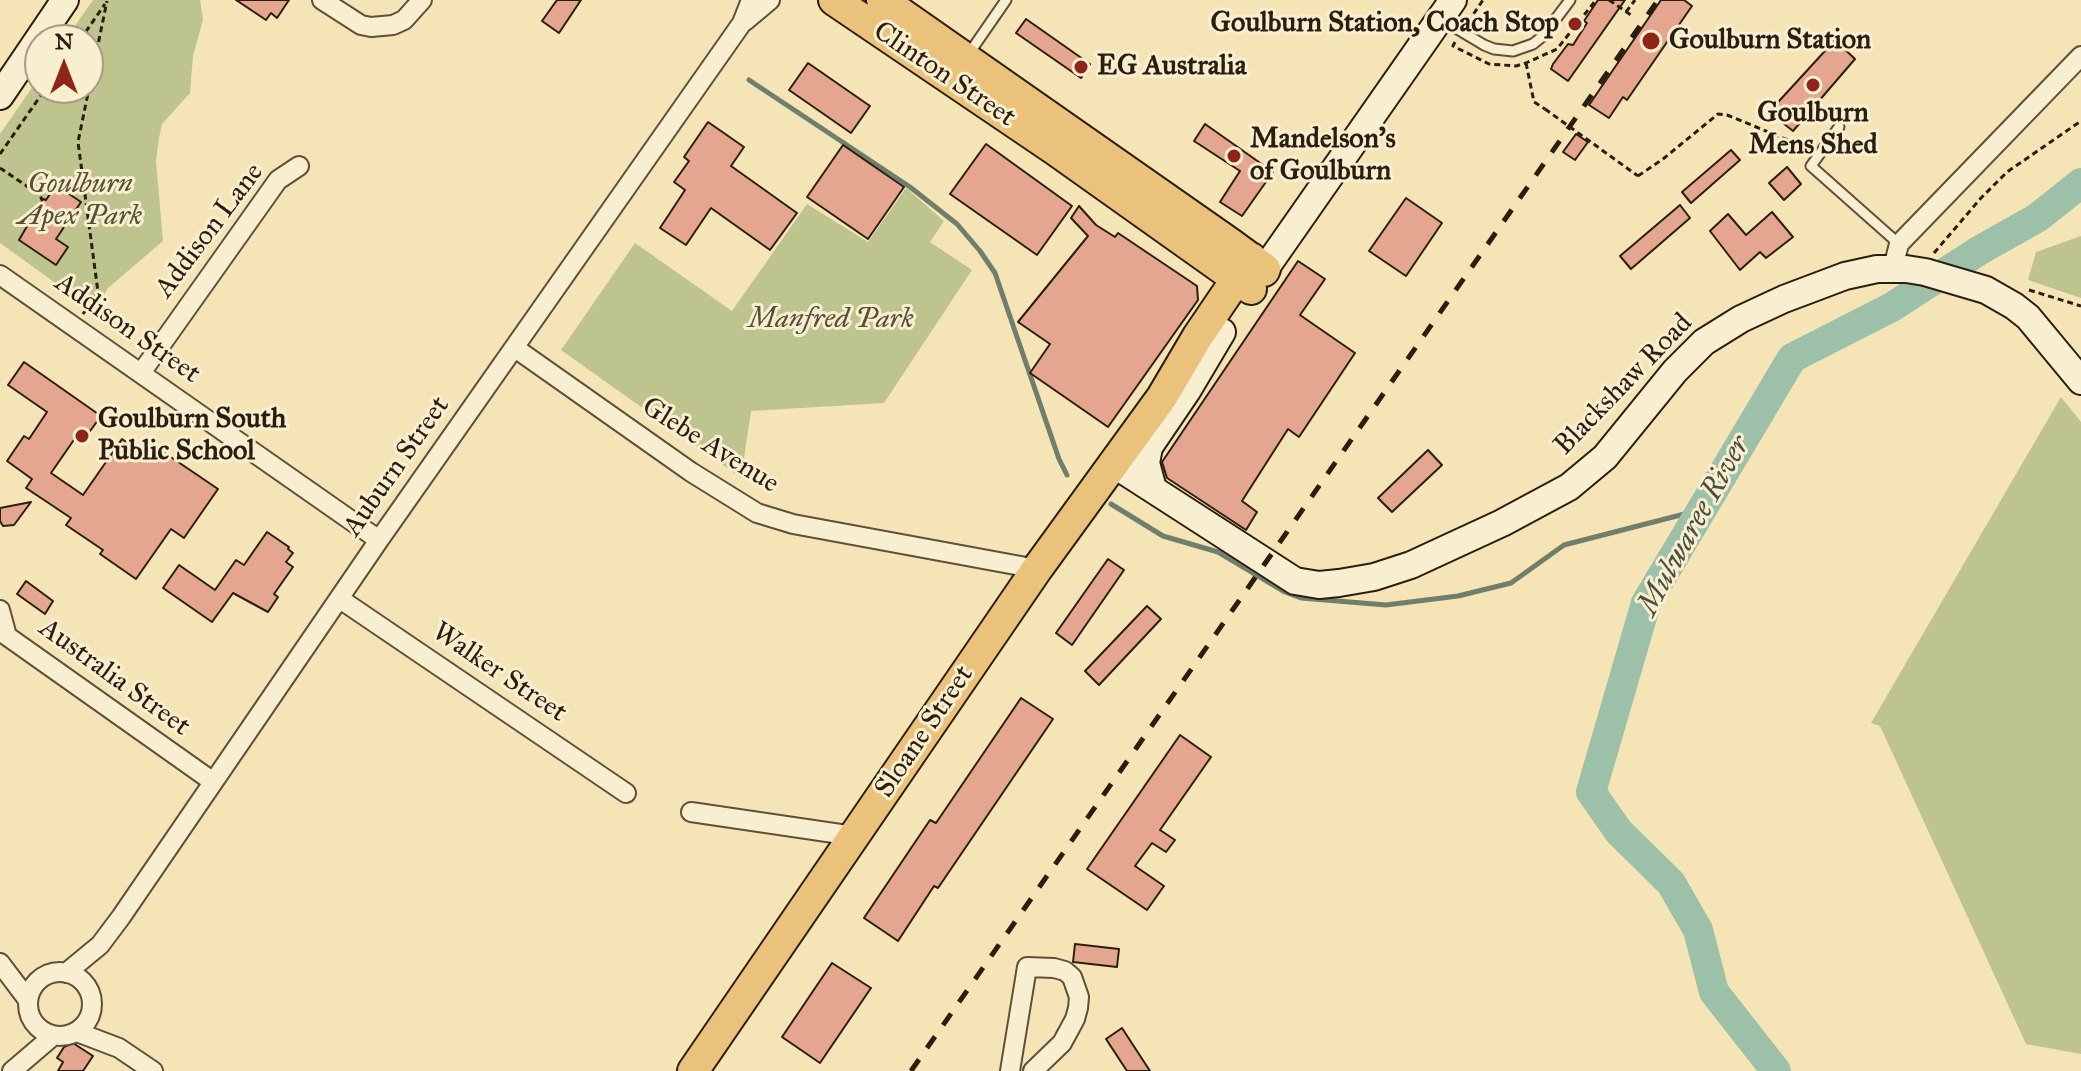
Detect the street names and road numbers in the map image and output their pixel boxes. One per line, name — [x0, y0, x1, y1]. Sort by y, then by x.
street label: Clinton Street — [866, 15, 1022, 135]
street label: Addison Lane — [149, 157, 271, 305]
street label: Addison Street — [48, 267, 206, 391]
street label: Blackshaw Road — [1548, 307, 1700, 463]
street label: Auburn Street — [336, 391, 458, 543]
street label: Glebe Avenue — [635, 391, 785, 501]
street label: Australia Street — [32, 612, 196, 744]
street label: Walker Street — [425, 616, 573, 730]
street label: Sloane Street — [869, 660, 981, 804]

